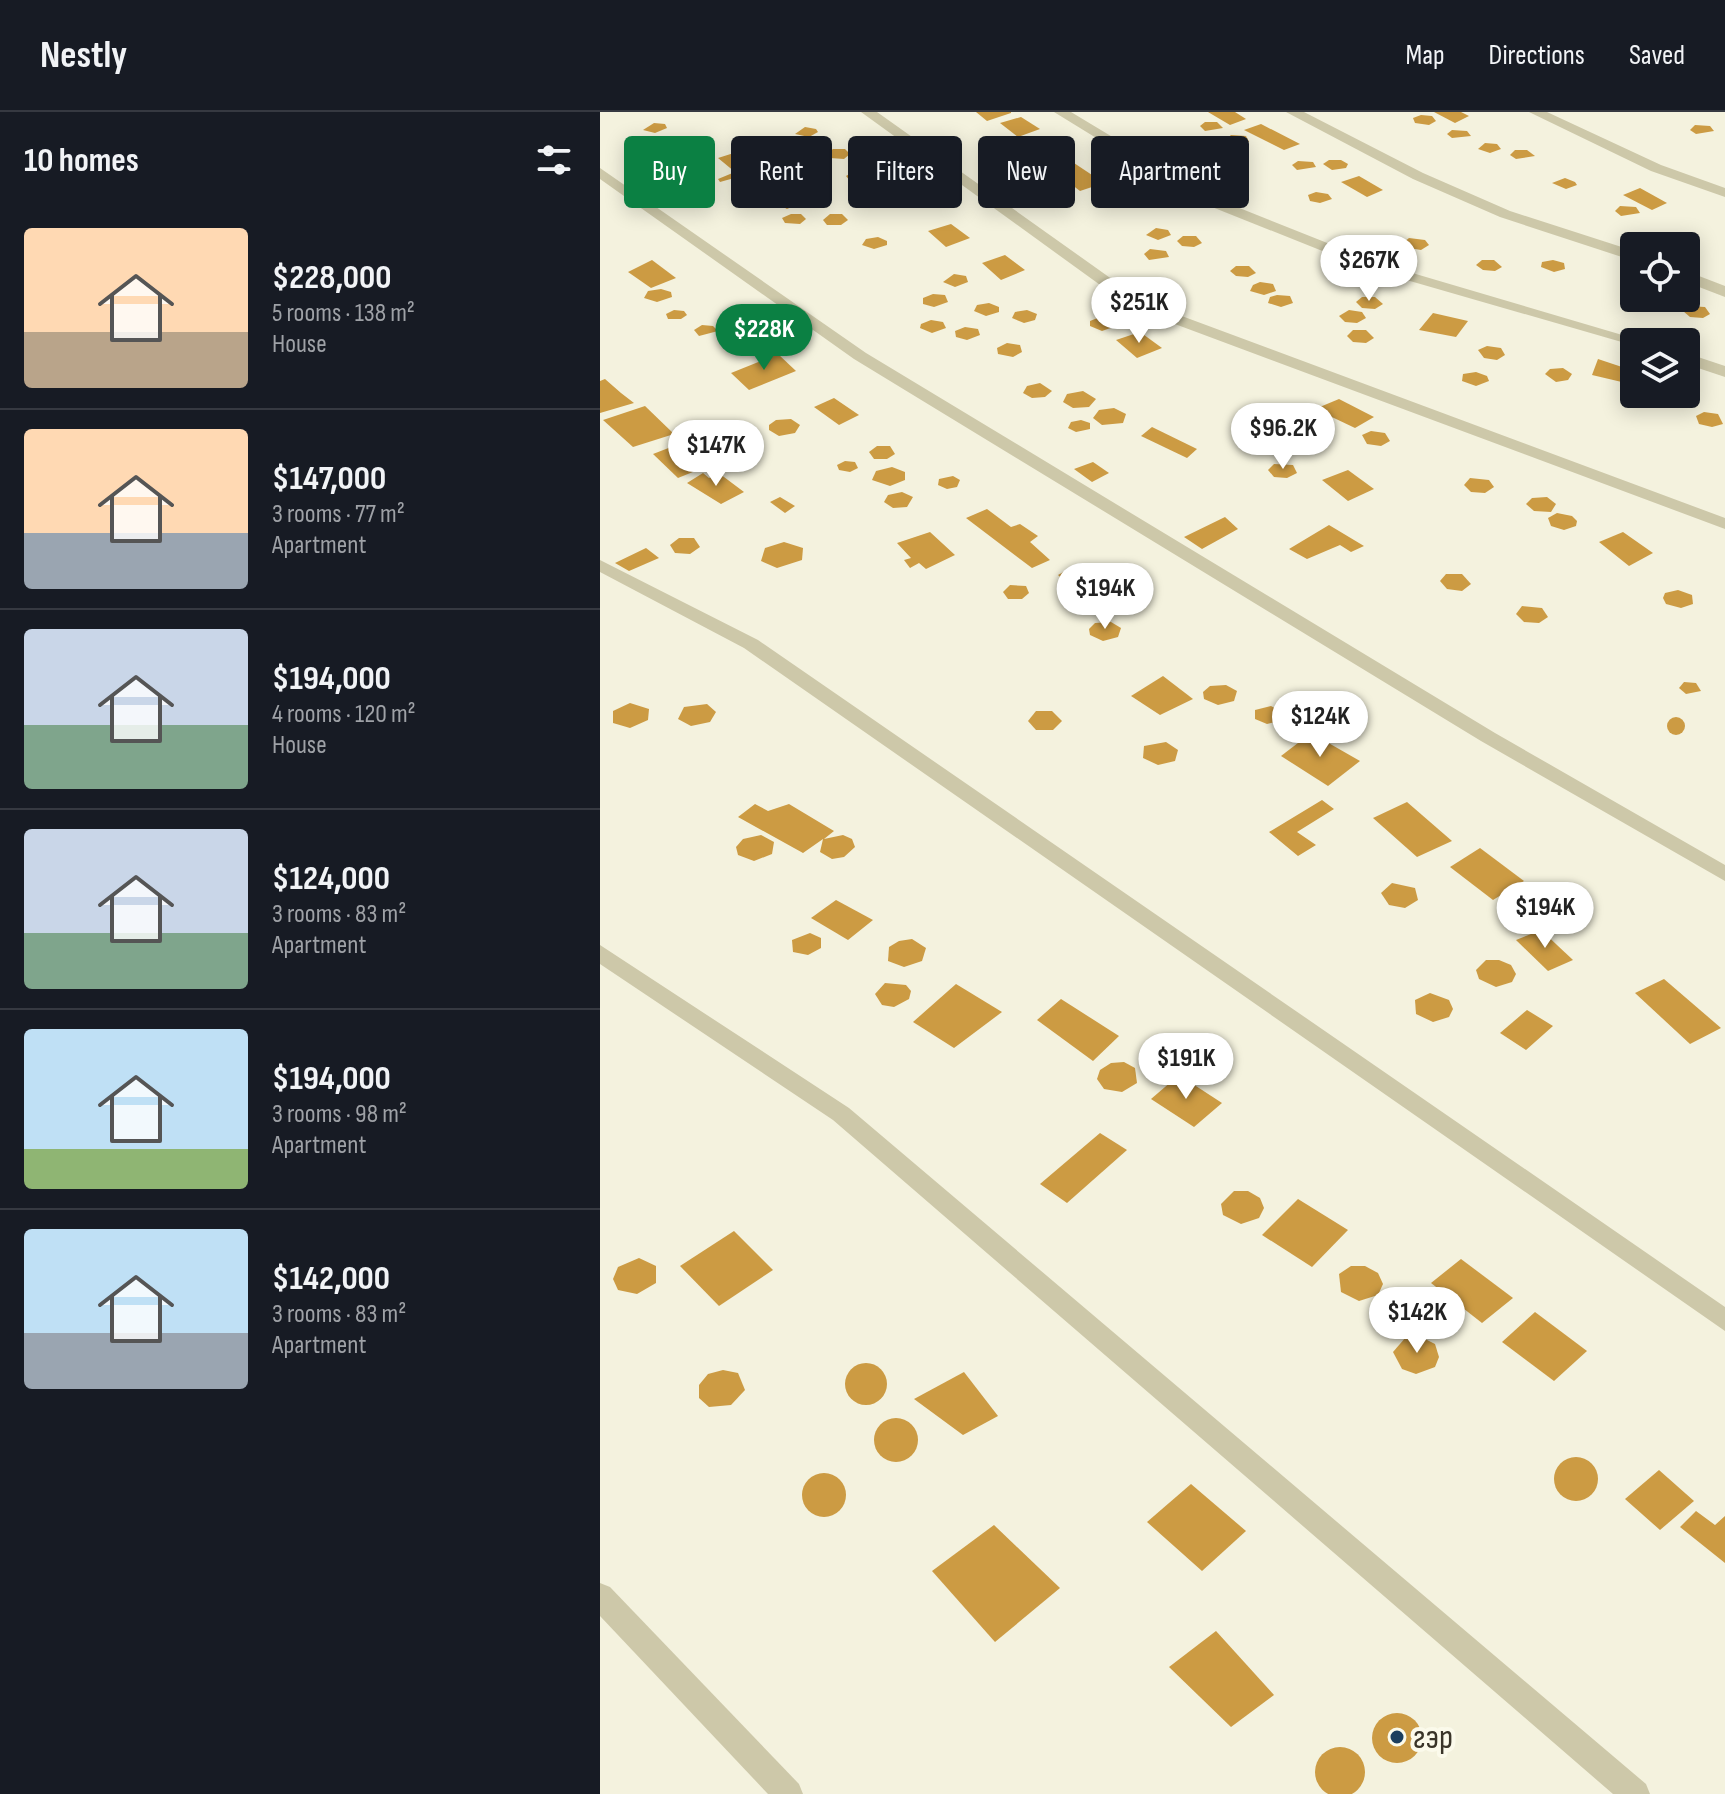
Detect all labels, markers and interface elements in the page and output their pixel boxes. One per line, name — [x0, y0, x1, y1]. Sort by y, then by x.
text: Nestly — [40, 33, 127, 78]
text: Map — [1406, 39, 1445, 72]
text: Directions — [1489, 39, 1585, 72]
text: Saved — [1629, 39, 1685, 72]
chip: Buy — [624, 136, 715, 208]
chip: Rent — [731, 136, 832, 208]
chip: Filters — [848, 136, 962, 208]
chip: New — [978, 136, 1075, 208]
chip: Apartment — [1091, 136, 1249, 208]
icon: filters — [532, 138, 576, 182]
text: 10 homes — [24, 140, 139, 181]
map controls — [1620, 232, 1700, 408]
button: locate — [1620, 232, 1700, 312]
pin: $267K — [1313, 235, 1425, 303]
text: $267K — [1338, 245, 1400, 276]
text: $228,000 — [272, 257, 391, 298]
icon: home — [88, 260, 184, 356]
pin: $251K — [1083, 277, 1195, 345]
text: $251K — [1109, 287, 1169, 318]
text: 5 rooms · 138 m² — [272, 298, 415, 329]
pin: $228K — [708, 304, 820, 372]
text: $228K — [733, 314, 795, 345]
button: layers — [1620, 328, 1700, 408]
text: House — [272, 329, 327, 360]
pin: $96.2K — [1218, 403, 1348, 471]
text: $96.2K — [1249, 413, 1317, 444]
pin: $147K — [660, 420, 772, 488]
text: $147K — [686, 430, 746, 461]
text: $147,000 — [272, 458, 386, 499]
icon: home — [88, 461, 184, 557]
text: 3 rooms · 77 m² — [272, 499, 405, 530]
text: Apartment — [272, 530, 366, 561]
pin: $194K — [1049, 563, 1161, 631]
text: $194K — [1075, 573, 1135, 604]
text: $194,000 — [272, 658, 391, 699]
icon: home — [88, 661, 184, 757]
pin: $124K — [1264, 691, 1376, 759]
text: 4 rooms · 120 m² — [272, 699, 416, 730]
text: $124K — [1290, 701, 1350, 732]
text: House — [272, 730, 327, 761]
text: $124,000 — [272, 858, 390, 899]
icon: home — [88, 861, 184, 957]
pin: $194K — [1489, 882, 1601, 950]
text: $194K — [1515, 892, 1575, 923]
text: 3 rooms · 83 m² — [272, 899, 406, 930]
text: Apartment — [272, 930, 366, 961]
pin: $191K — [1130, 1033, 1242, 1101]
text: $191K — [1156, 1043, 1216, 1074]
text: $194,000 — [272, 1058, 391, 1099]
icon: home — [88, 1061, 184, 1157]
text: 3 rooms · 98 m² — [272, 1099, 407, 1130]
text: Apartment — [272, 1130, 366, 1161]
text: $142,000 — [272, 1258, 390, 1299]
icon: home — [88, 1261, 184, 1357]
pin: $142K — [1361, 1287, 1473, 1355]
text: $142K — [1387, 1297, 1447, 1328]
text: 3 rooms · 83 m² — [272, 1299, 406, 1330]
text: Apartment — [272, 1330, 366, 1361]
place label: гэр — [1413, 1717, 1453, 1758]
marker: гэр — [1388, 1728, 1406, 1746]

